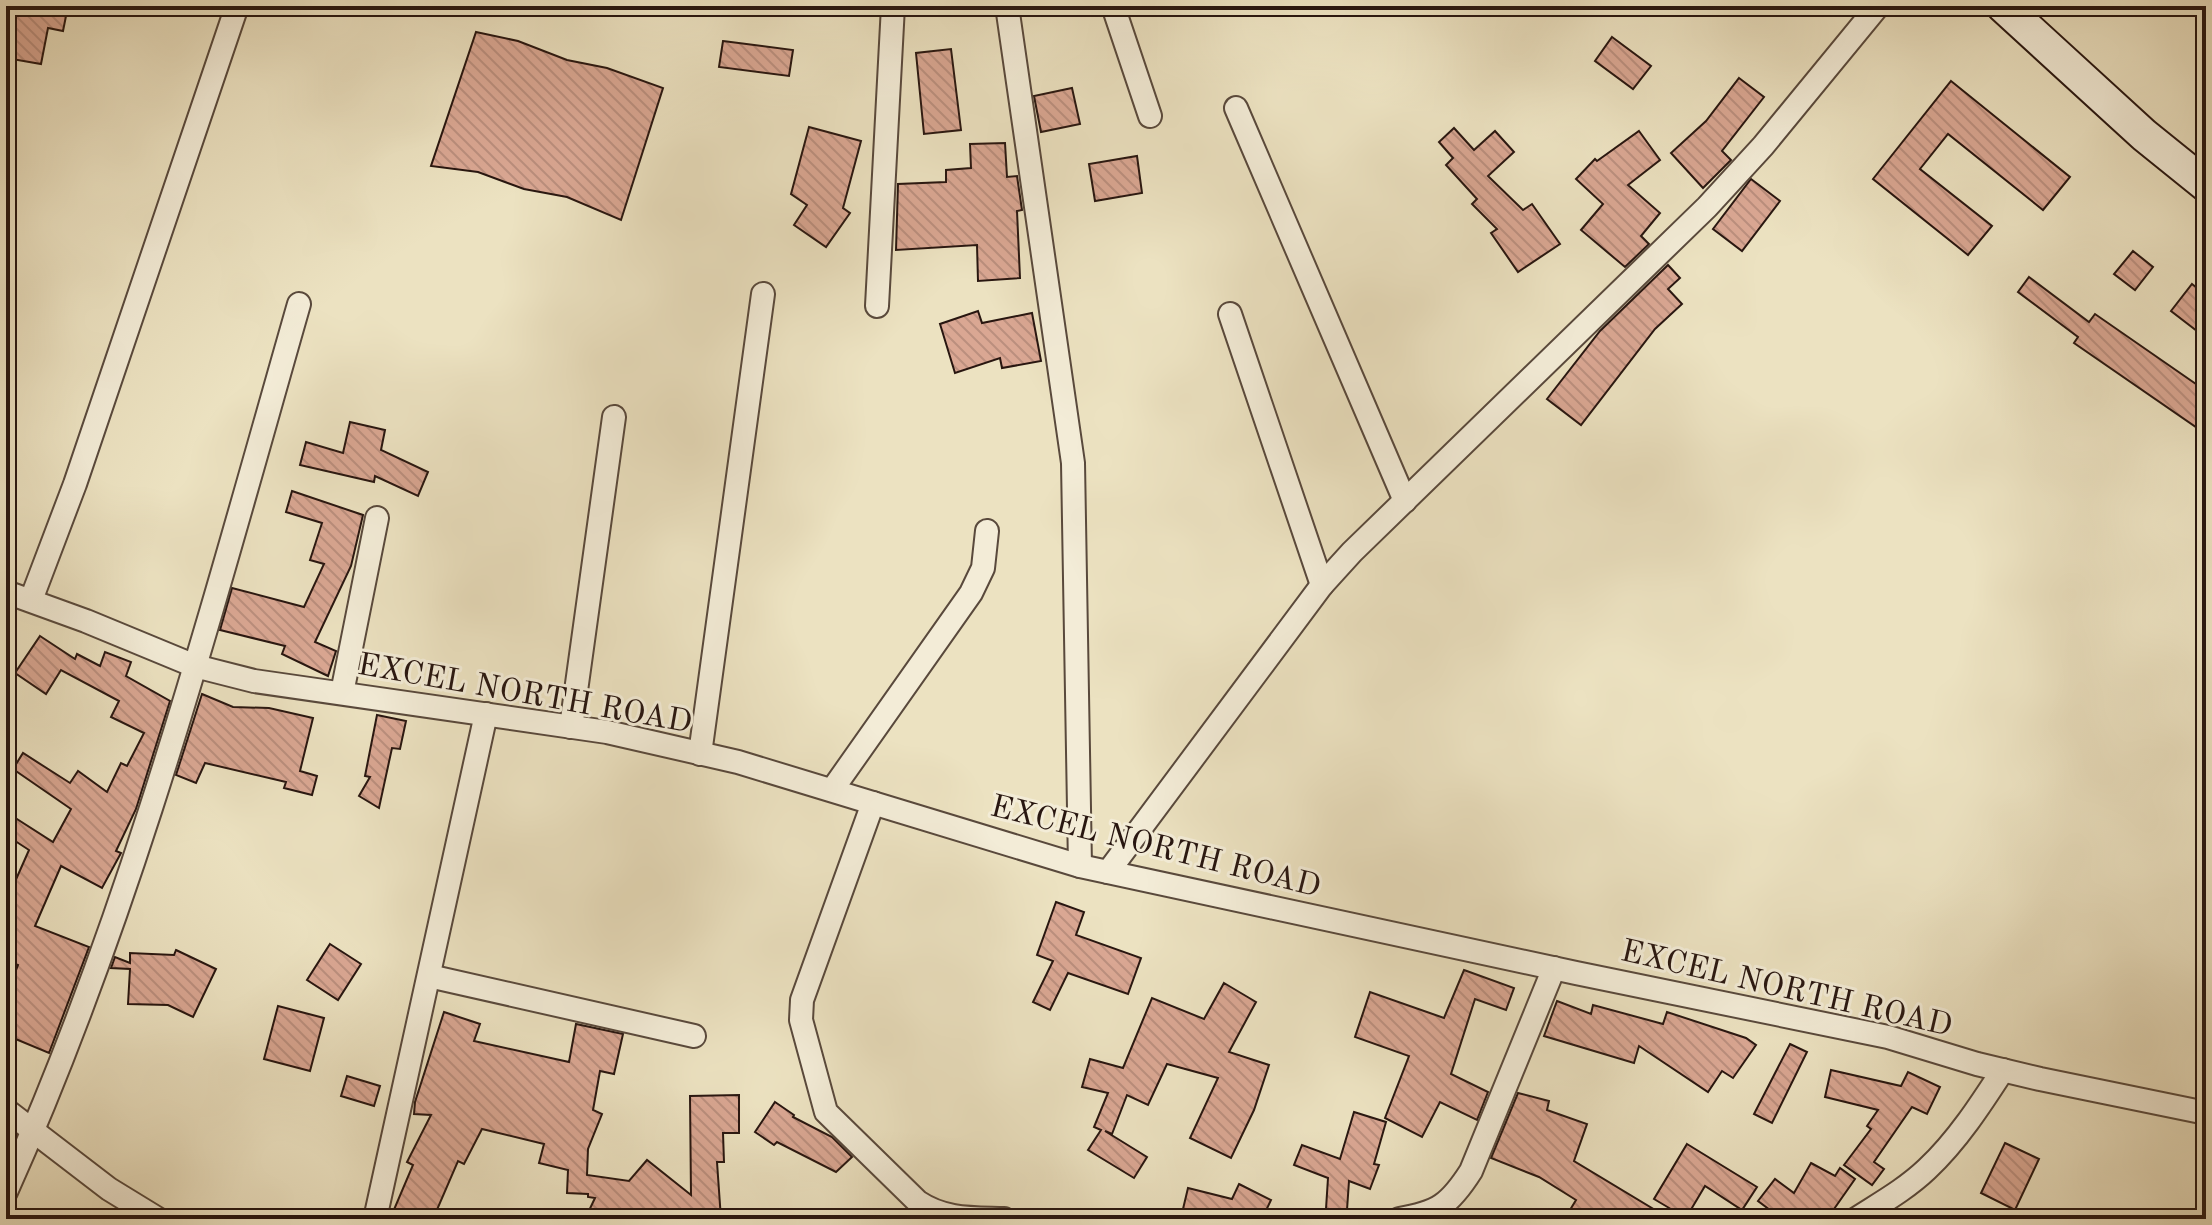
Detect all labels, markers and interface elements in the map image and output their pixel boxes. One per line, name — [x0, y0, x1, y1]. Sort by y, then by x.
street label: EXCEL NORTH ROAD — [355, 650, 694, 740]
street label: EXCEL NORTH ROAD — [987, 791, 1324, 904]
street label: EXCEL NORTH ROAD — [1618, 936, 1955, 1044]

